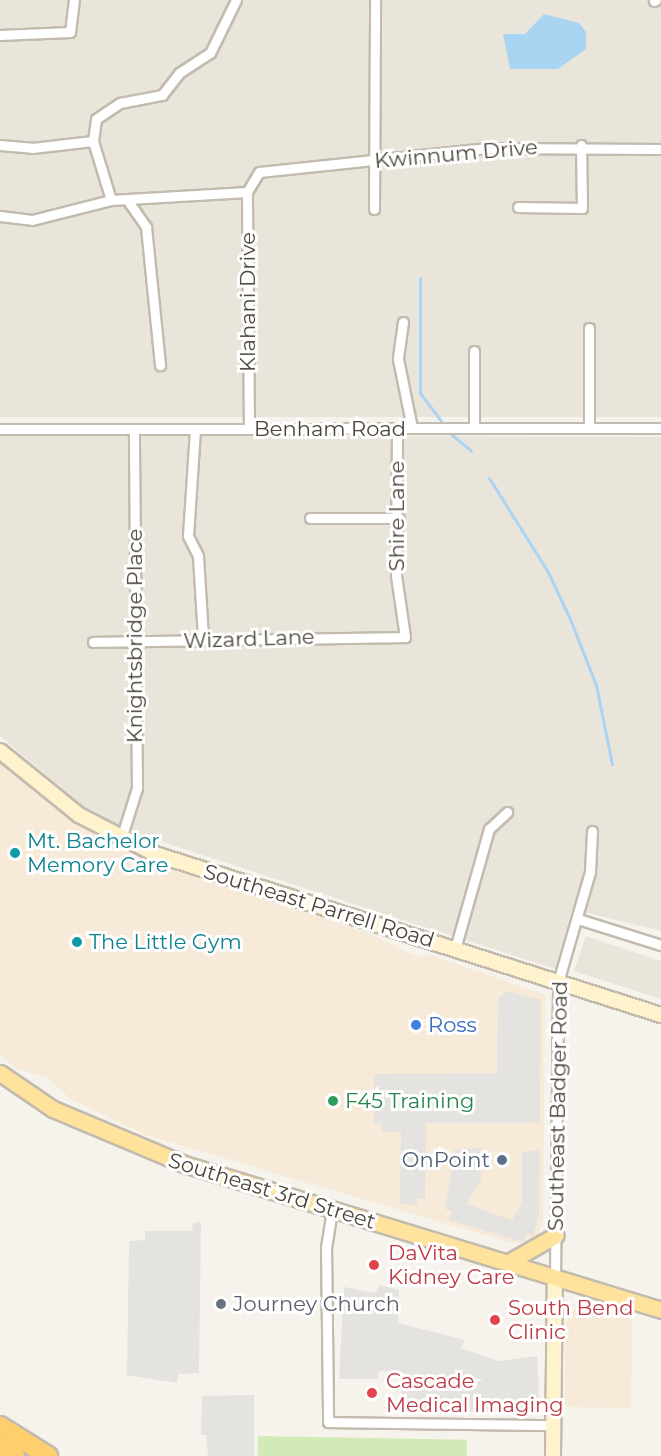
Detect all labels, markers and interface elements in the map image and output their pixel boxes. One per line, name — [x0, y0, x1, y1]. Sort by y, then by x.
street label: Kwinnum Drive — [373, 134, 539, 174]
street label: Klahani Drive — [235, 232, 261, 372]
street label: Benham Road — [254, 416, 406, 442]
street label: Shire Lane — [384, 461, 410, 571]
street label: Knightsbridge Place — [122, 529, 148, 743]
street label: Wizard Lane — [183, 624, 315, 654]
place label: Mt. Bachelor Memory Care — [27, 828, 168, 878]
marker: Mt. Bachelor Memory Care — [8, 846, 22, 860]
street label: Southeast Parrell Road — [201, 859, 437, 953]
place label: The Little Gym — [89, 929, 242, 955]
marker: The Little Gym — [70, 935, 84, 949]
street label: Southeast Badger Road — [543, 981, 573, 1231]
place label: Ross — [428, 1012, 477, 1038]
marker: Ross — [409, 1018, 423, 1032]
place label: F45 Training — [345, 1088, 474, 1114]
marker: F45 Training — [326, 1094, 340, 1108]
street label: Southeast 3rd Street — [165, 1147, 379, 1235]
place label: OnPoint — [402, 1147, 490, 1173]
marker: OnPoint — [495, 1153, 509, 1167]
place label: DaVita Kidney Care — [388, 1240, 514, 1290]
marker: DaVita Kidney Care — [365, 1256, 383, 1274]
place label: Journey Church — [233, 1291, 400, 1317]
place label: South Bend Clinic — [508, 1295, 633, 1345]
marker: Journey Church — [214, 1297, 228, 1311]
marker: South Bend Clinic — [486, 1311, 504, 1329]
place label: Cascade Medical Imaging — [386, 1368, 564, 1418]
marker: Cascade Medical Imaging — [363, 1384, 381, 1402]

